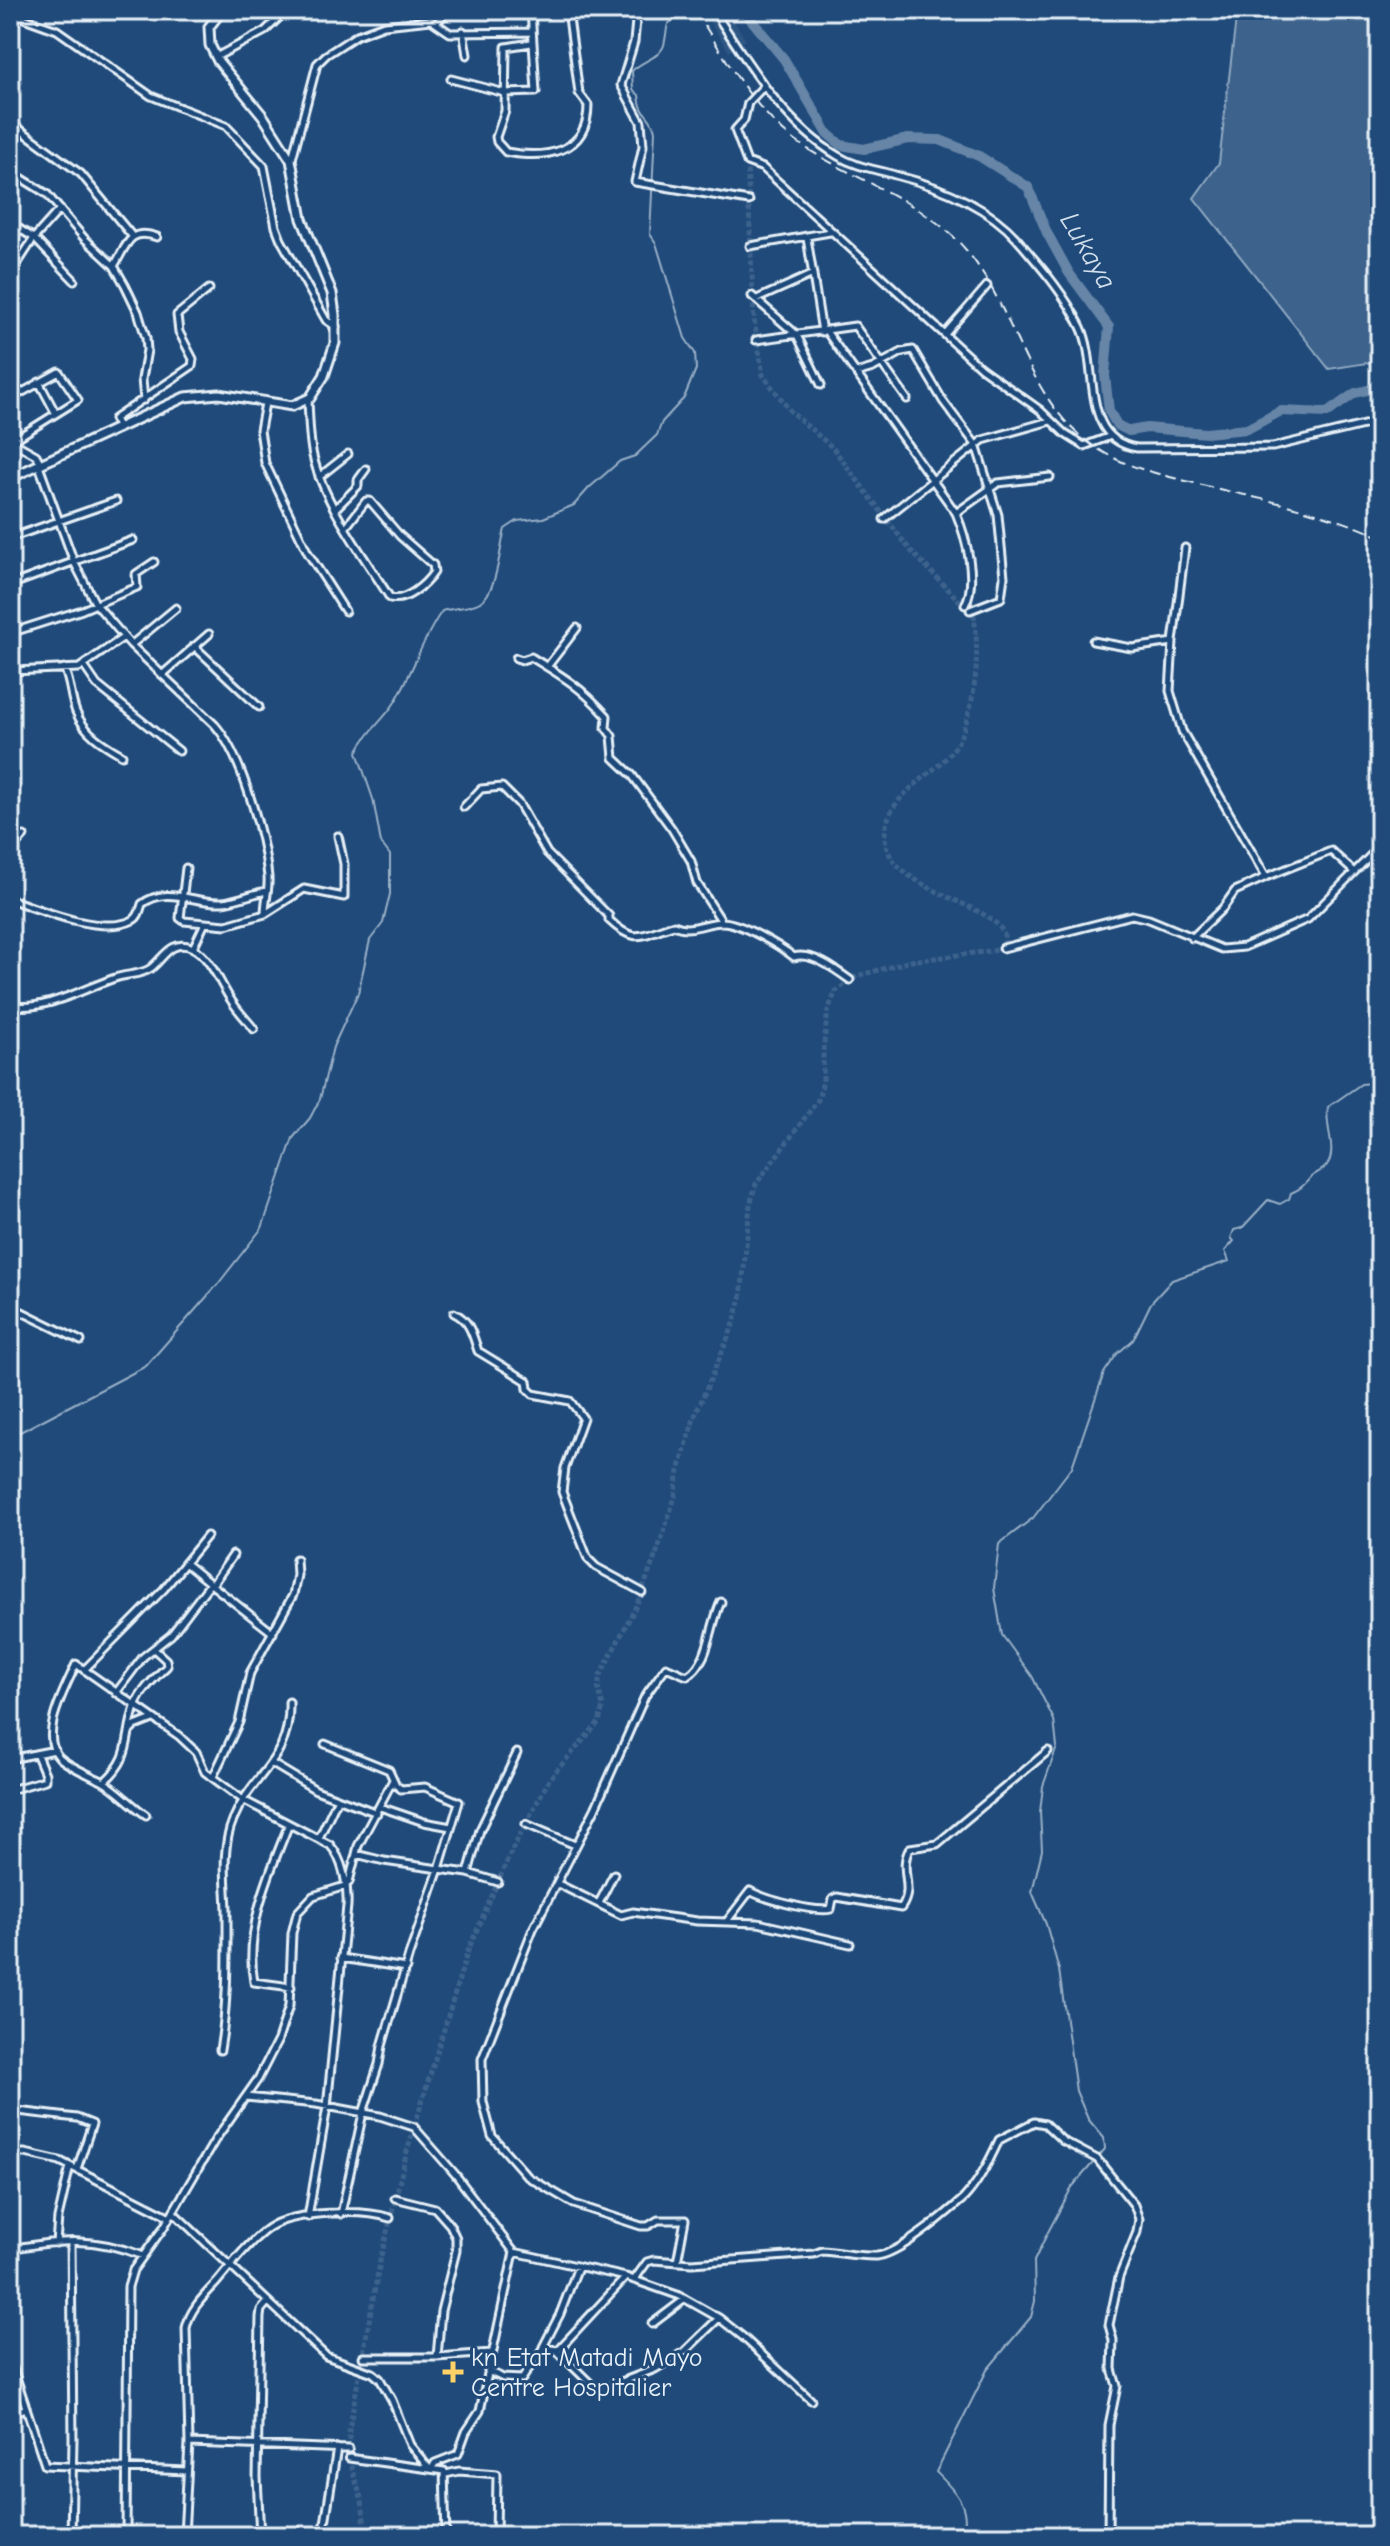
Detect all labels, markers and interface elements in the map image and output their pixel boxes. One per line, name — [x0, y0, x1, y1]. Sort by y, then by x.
water label: Lukaya — [1053, 206, 1123, 295]
place label: kn Etat Matadi Mayo Centre Hospitalier — [471, 2343, 702, 2403]
marker: kn Etat Matadi Mayo Centre Hospitalier — [442, 2361, 464, 2383]

